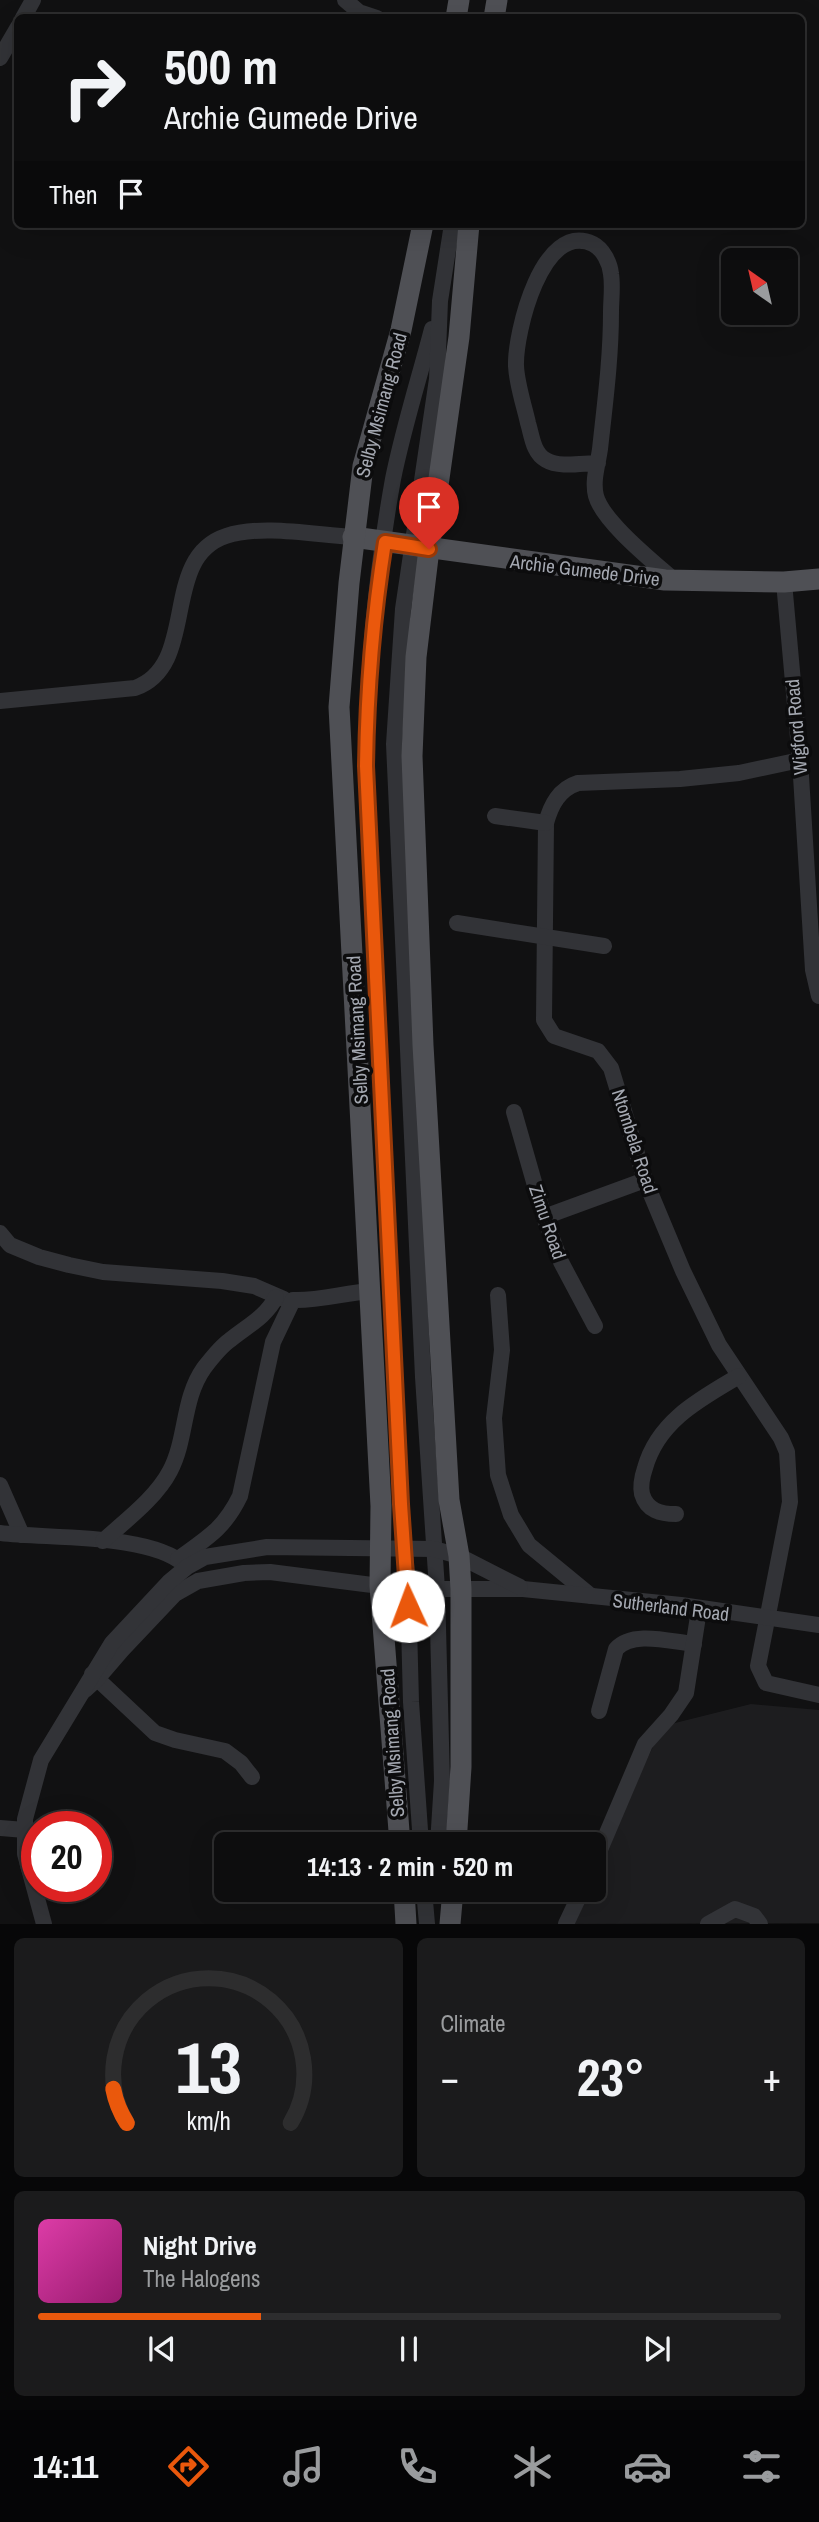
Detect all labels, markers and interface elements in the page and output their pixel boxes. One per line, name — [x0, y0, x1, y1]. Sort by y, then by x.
text: 500 m — [164, 33, 278, 99]
icon: right — [49, 42, 140, 133]
text: Archie Gumede Drive — [164, 96, 418, 139]
icon: arrive — [112, 175, 150, 213]
text: Then — [49, 177, 98, 212]
north arrow — [721, 248, 798, 326]
map controls — [721, 248, 798, 325]
street label: Selby Msimang Road — [349, 330, 413, 480]
pin — [399, 477, 459, 549]
icon: arrive — [410, 488, 448, 526]
street label: Archie Gumede Drive — [508, 548, 661, 592]
street label: Wigford Road — [779, 678, 813, 776]
street label: Selby Msimang Road — [340, 955, 374, 1105]
street label: Ntombela Road — [606, 1086, 664, 1196]
street label: Zimu Road — [523, 1181, 573, 1263]
position arrow — [371, 1569, 445, 1643]
street label: Sutherland Road — [611, 1587, 731, 1627]
street label: Selby Msimang Road — [374, 1668, 410, 1818]
speed limit sign: 20 — [21, 1811, 112, 1902]
text: 14:13 · 2 min · 520 m — [307, 1849, 513, 1884]
text: Climate — [441, 2008, 505, 2039]
text: 13 — [175, 2019, 241, 2117]
text: 23° — [577, 2042, 645, 2112]
text: − — [441, 2052, 459, 2103]
text: + — [763, 2052, 781, 2103]
text: km/h — [186, 2104, 230, 2138]
text: Night Drive — [143, 2228, 257, 2263]
text: The Halogens — [143, 2263, 260, 2294]
icon: previous — [143, 2330, 181, 2368]
icon: pause — [390, 2330, 428, 2368]
icon: next — [638, 2330, 676, 2368]
icon: directions — [164, 2442, 213, 2491]
icon: music — [279, 2442, 328, 2491]
icon: phone — [393, 2442, 442, 2491]
icon: climate — [508, 2442, 557, 2491]
icon: car — [623, 2442, 672, 2491]
icon: filters — [737, 2442, 786, 2491]
text: 14:11 — [33, 2445, 98, 2488]

